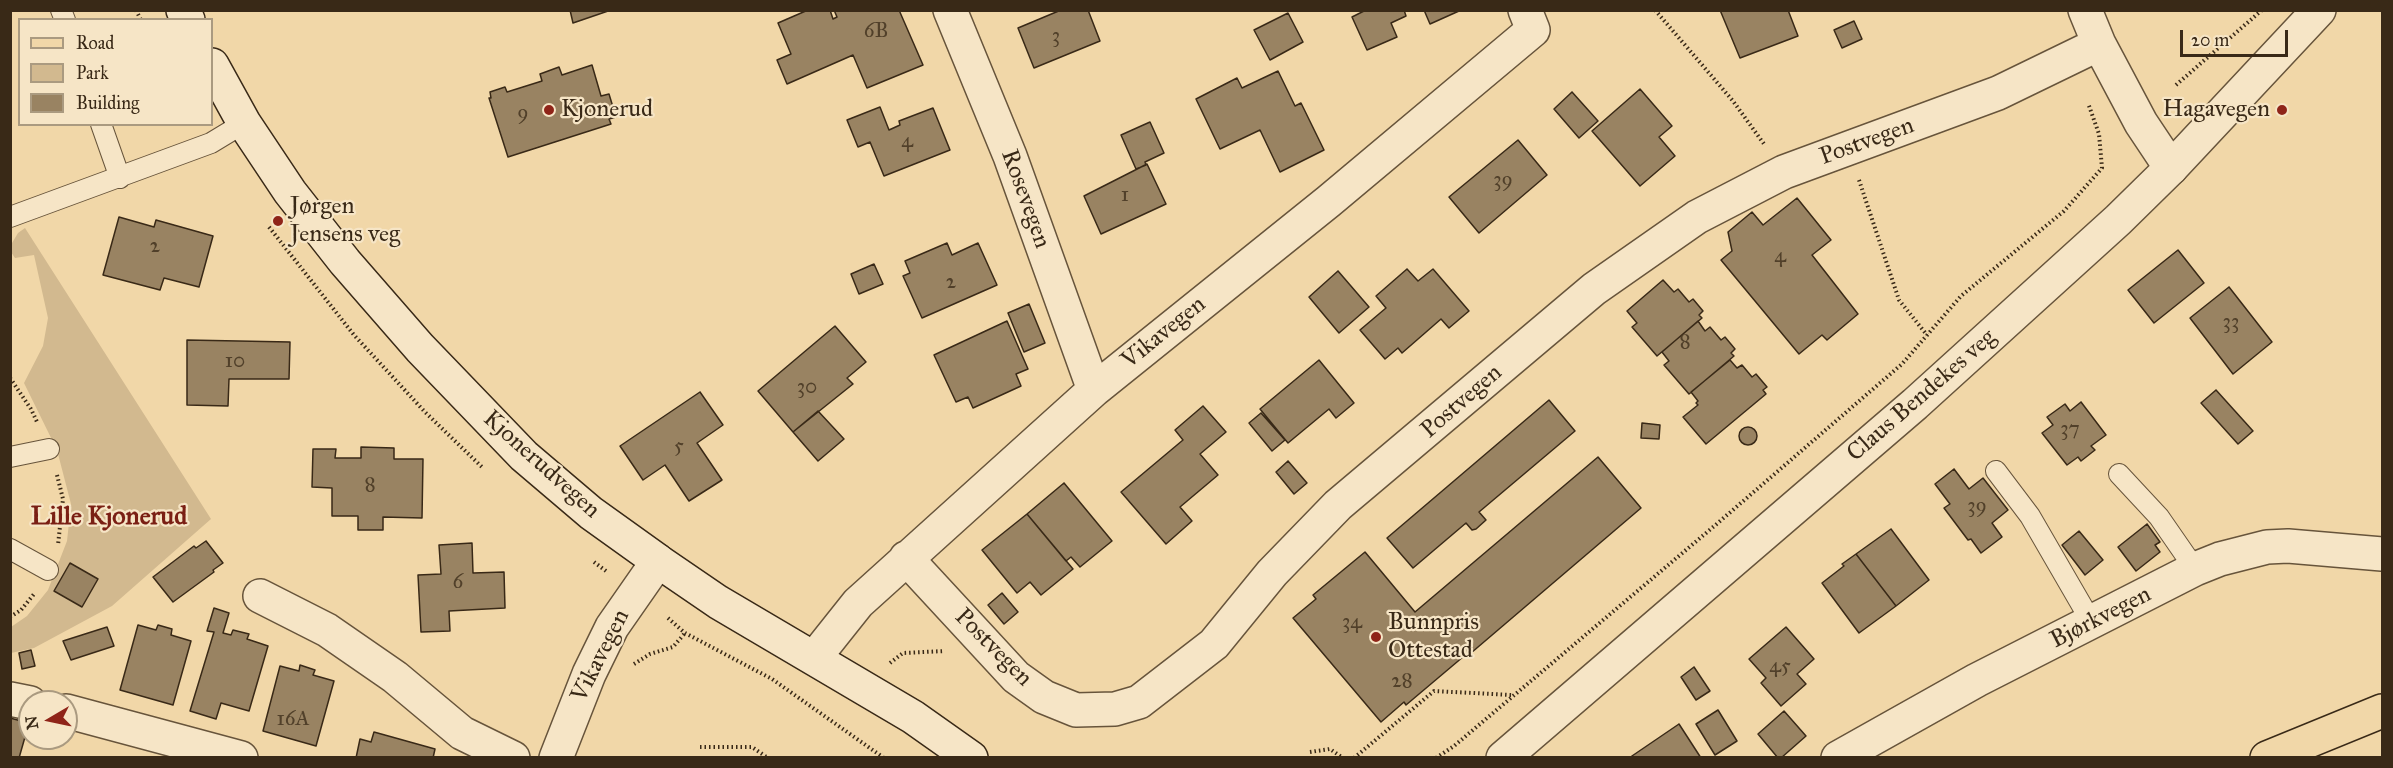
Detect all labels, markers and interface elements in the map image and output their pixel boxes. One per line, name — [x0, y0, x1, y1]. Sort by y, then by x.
legend — [18, 18, 213, 126]
scale bar — [2183, 18, 2291, 56]
house number: 6B — [864, 19, 888, 45]
house number: 3 — [1052, 24, 1060, 50]
text: 20 m — [2191, 29, 2229, 51]
text: Road — [76, 32, 114, 54]
text: Park — [76, 62, 109, 84]
text: Building — [76, 92, 139, 114]
place label: Kjonerud — [561, 96, 653, 124]
place label: Hagavegen — [2163, 96, 2270, 124]
house number: 9 — [517, 101, 529, 127]
marker: Kjonerud — [542, 103, 556, 117]
marker: Hagavegen — [2275, 103, 2289, 117]
street label: Postvegen — [1816, 112, 1918, 172]
house number: 4 — [901, 129, 913, 155]
street label: Rosevegen — [994, 146, 1056, 252]
house number: 39 — [1493, 168, 1513, 194]
house number: 1 — [1121, 183, 1129, 209]
place label: Jørgen Jensens veg — [290, 193, 400, 249]
marker: Jørgen Jensens veg — [271, 214, 285, 228]
house number: 2 — [150, 234, 160, 260]
house number: 4 — [1774, 244, 1786, 270]
house number: 2 — [946, 270, 956, 296]
street label: Vikavegen — [1116, 290, 1212, 376]
house number: 33 — [2223, 310, 2239, 336]
street label: Claus Bendekes veg — [1842, 324, 2002, 468]
house number: 8 — [1679, 330, 1691, 356]
house number: 10 — [225, 349, 245, 375]
street label: Postvegen — [1416, 359, 1508, 445]
house number: 30 — [797, 375, 817, 401]
street label: Kjonerudvegen — [477, 405, 605, 525]
house number: 37 — [2060, 417, 2080, 443]
house number: 5 — [674, 434, 684, 460]
house number: 8 — [364, 473, 376, 499]
house number: 39 — [1967, 494, 1987, 520]
district label: Lille Kjonerud — [31, 502, 187, 534]
house number: 6 — [453, 570, 463, 596]
street label: Bjørkvegen — [2046, 580, 2156, 656]
street label: Postvegen — [948, 603, 1038, 693]
street label: Vikavegen — [566, 605, 636, 707]
place label: Bunnpris Ottestad — [1388, 609, 1479, 665]
house number: 34 — [1342, 610, 1362, 636]
marker: Bunnpris Ottestad — [1369, 630, 1383, 644]
house number: 45 — [1769, 654, 1791, 680]
house number: 28 — [1391, 669, 1413, 695]
north arrow — [18, 690, 78, 750]
house number: 16A — [276, 707, 310, 733]
text: N — [21, 714, 42, 731]

